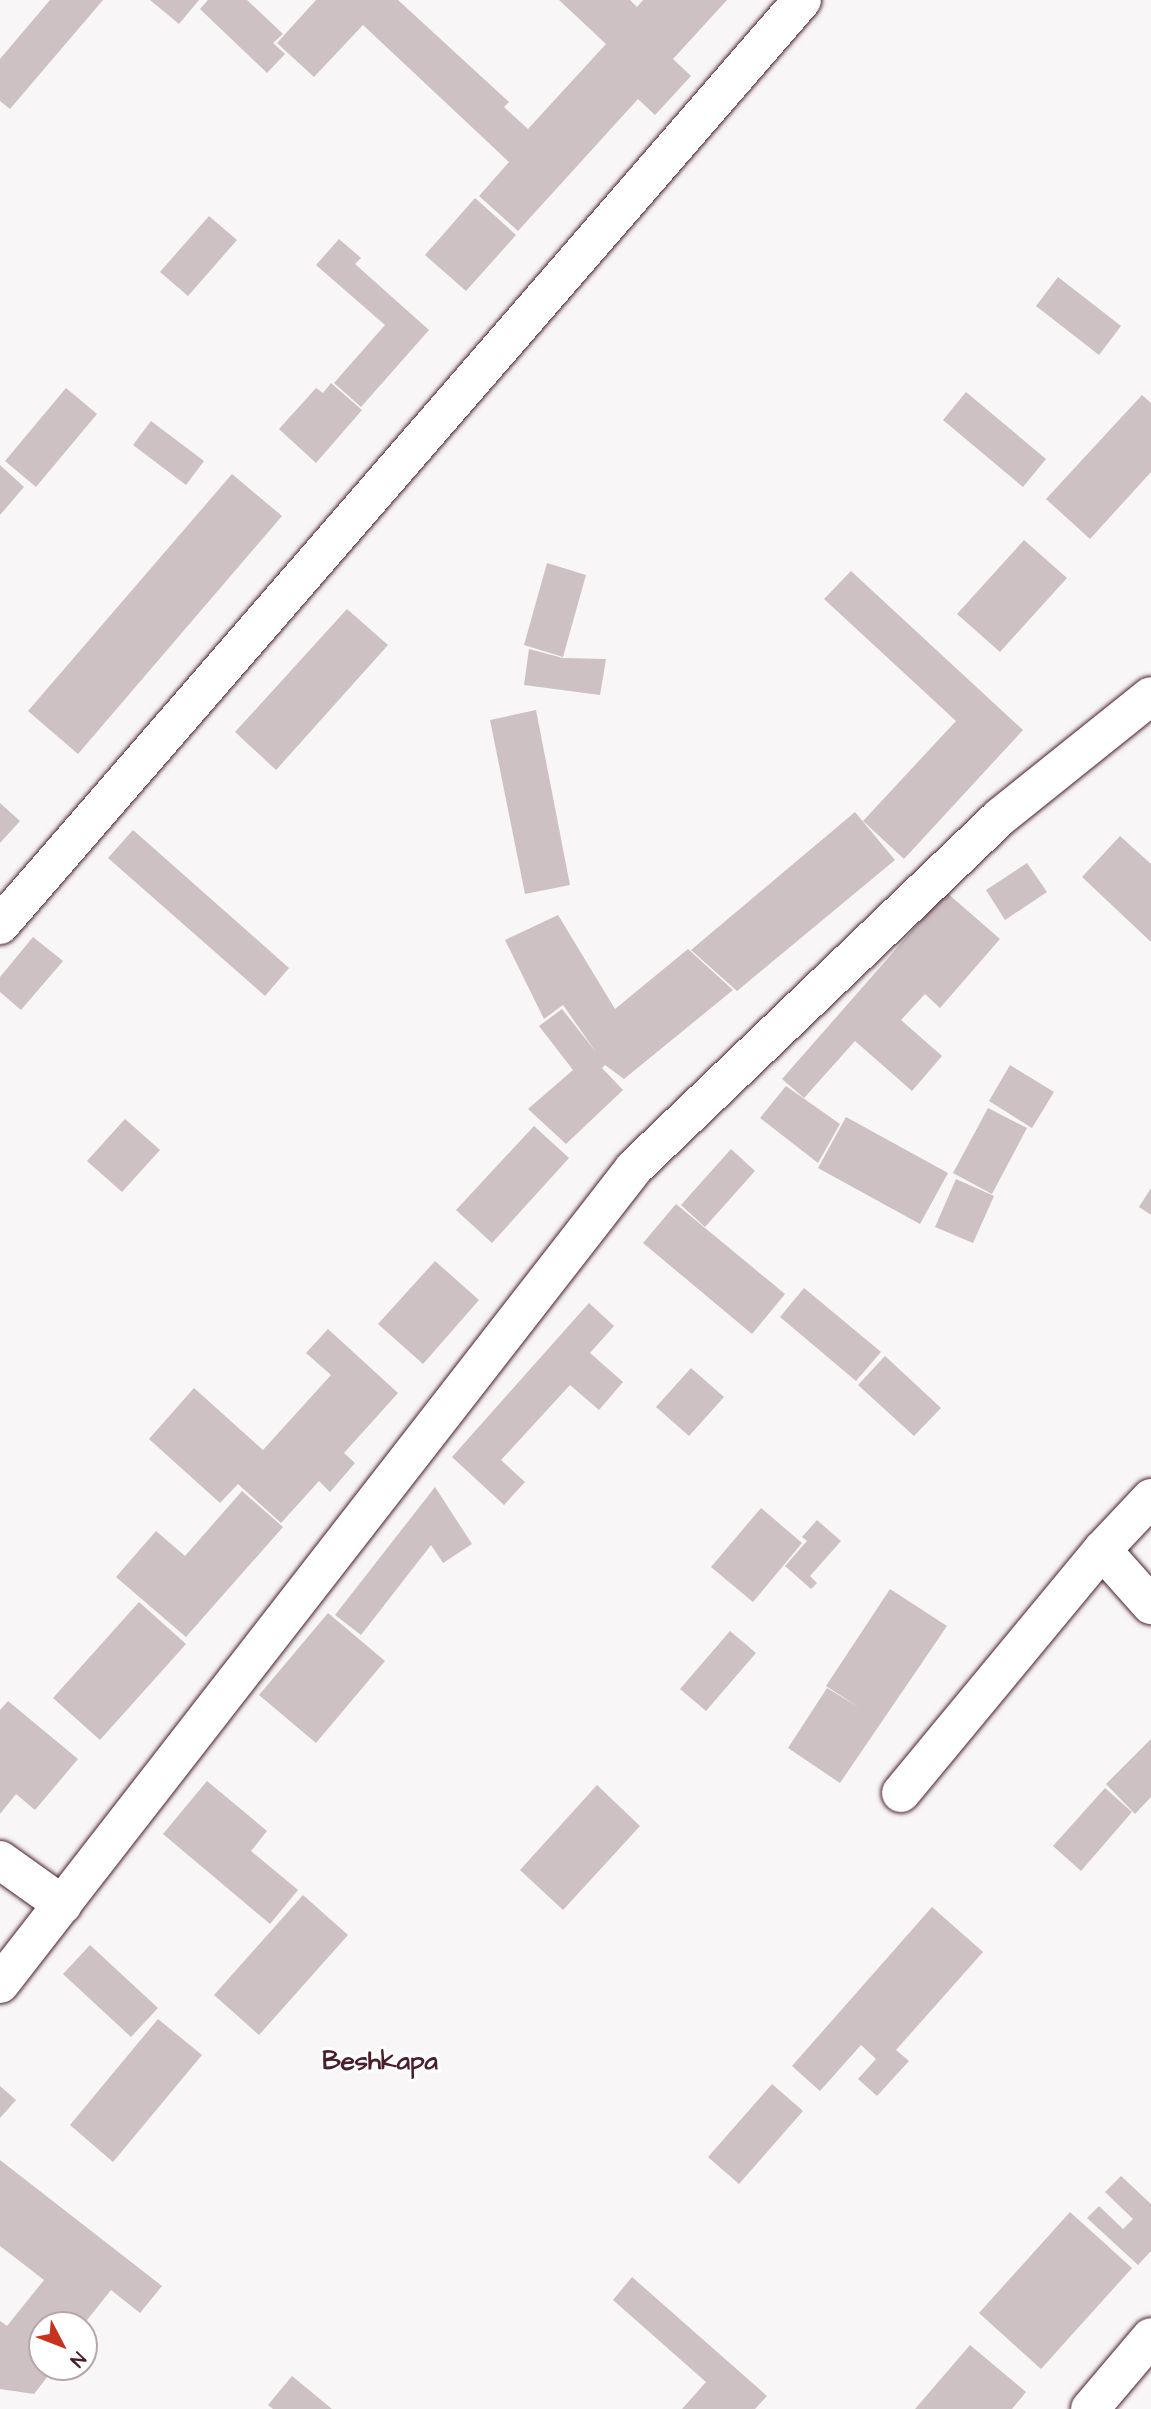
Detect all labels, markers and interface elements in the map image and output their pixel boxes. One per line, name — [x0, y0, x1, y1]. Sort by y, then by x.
district label: Beshkapa — [322, 2046, 438, 2078]
north arrow — [28, 2311, 98, 2381]
text: N — [63, 2346, 92, 2373]

